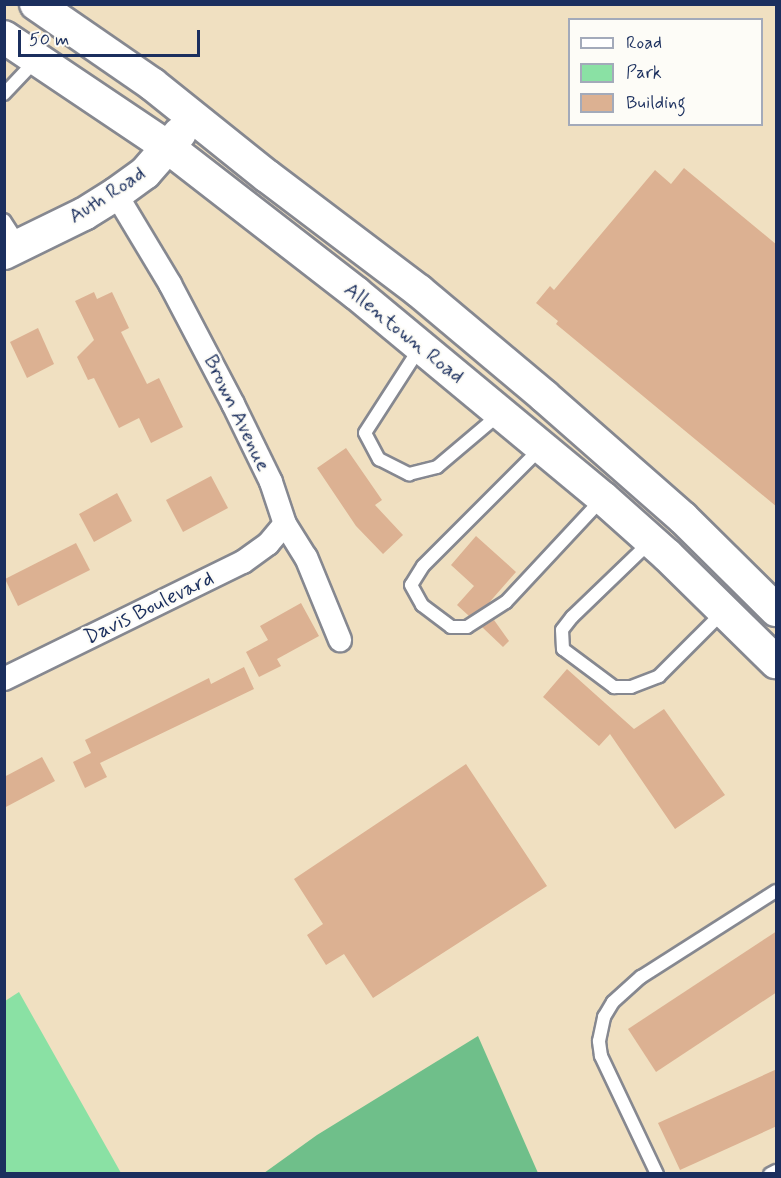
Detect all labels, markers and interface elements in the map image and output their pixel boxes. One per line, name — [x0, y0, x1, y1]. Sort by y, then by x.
scale bar — [21, 18, 202, 56]
legend — [568, 18, 763, 126]
text: 50 m — [29, 28, 69, 52]
text: Road — [626, 31, 662, 55]
text: Park — [626, 61, 662, 85]
text: Building — [626, 91, 686, 115]
street label: Auth Road — [64, 161, 150, 229]
street label: Allentown Road — [339, 277, 469, 389]
street label: Brown Avenue — [198, 350, 276, 476]
street label: Davis Boulevard — [82, 566, 216, 650]

